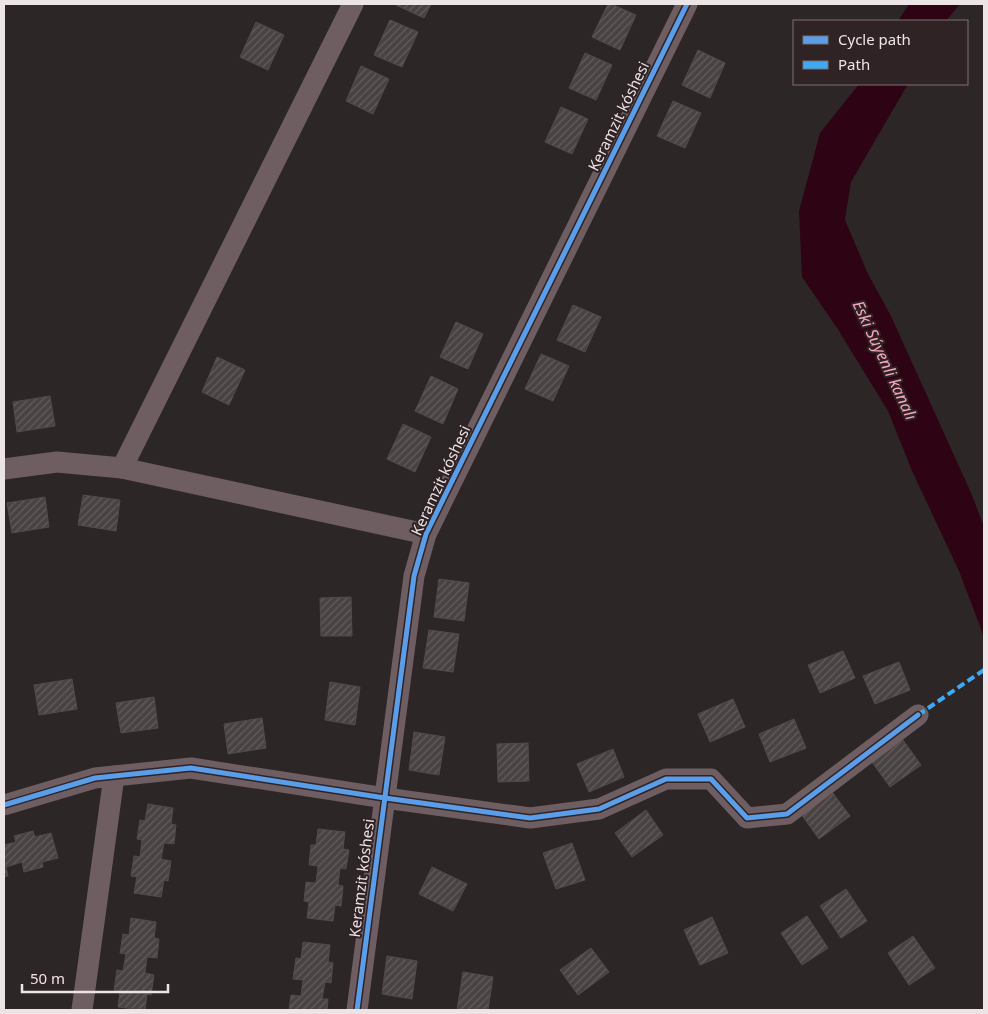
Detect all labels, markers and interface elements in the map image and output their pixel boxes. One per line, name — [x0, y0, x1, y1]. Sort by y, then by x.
legend — [793, 20, 968, 85]
text: Cycle path — [838, 29, 911, 49]
text: Path — [838, 54, 870, 74]
street label: Keramzit kóshesi — [583, 58, 653, 174]
water label: Eski Súyenli kanalı — [848, 297, 922, 423]
street label: Keramzit kóshesi — [406, 422, 474, 538]
street label: Keramzit kóshesi — [344, 818, 378, 938]
scale bar — [22, 962, 169, 994]
text: 50 m — [30, 968, 65, 988]

